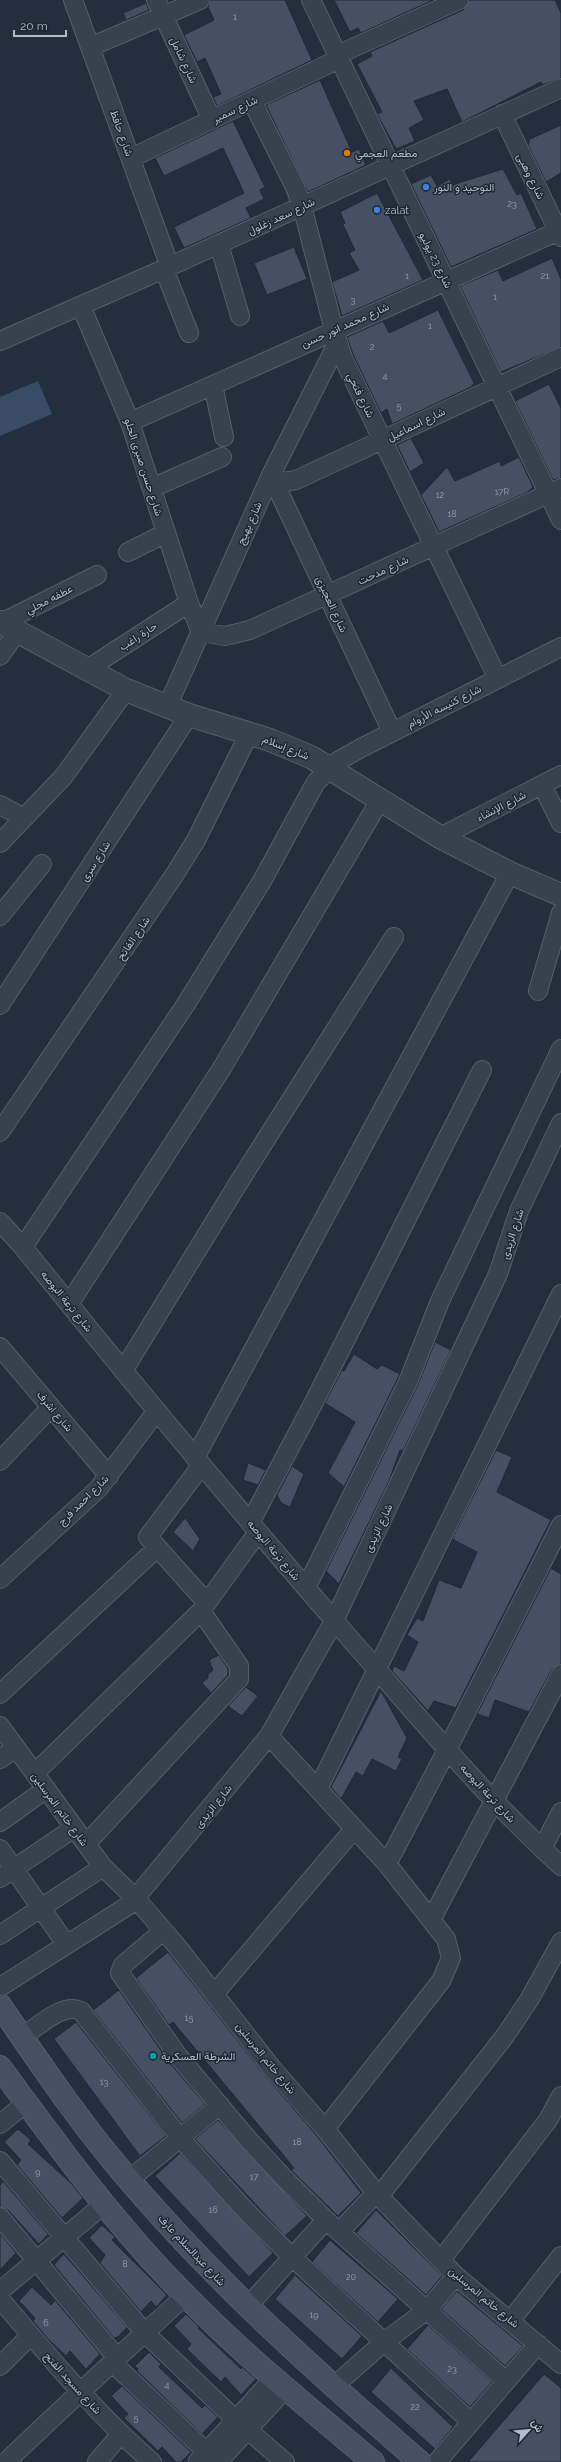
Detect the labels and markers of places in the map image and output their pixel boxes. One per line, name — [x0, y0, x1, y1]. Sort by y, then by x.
place label: مطعم العجمي — [355, 147, 418, 163]
marker: مطعم العجمي — [342, 148, 352, 158]
place label: التوحيد و النور — [433, 181, 494, 194]
marker: التوحيد و النور — [421, 182, 431, 192]
place label: zalat — [385, 204, 409, 217]
marker: zalat — [372, 205, 382, 215]
place label: الشرطة العسكرية — [161, 2050, 235, 2063]
marker: الشرطة العسكرية — [148, 2051, 158, 2061]

